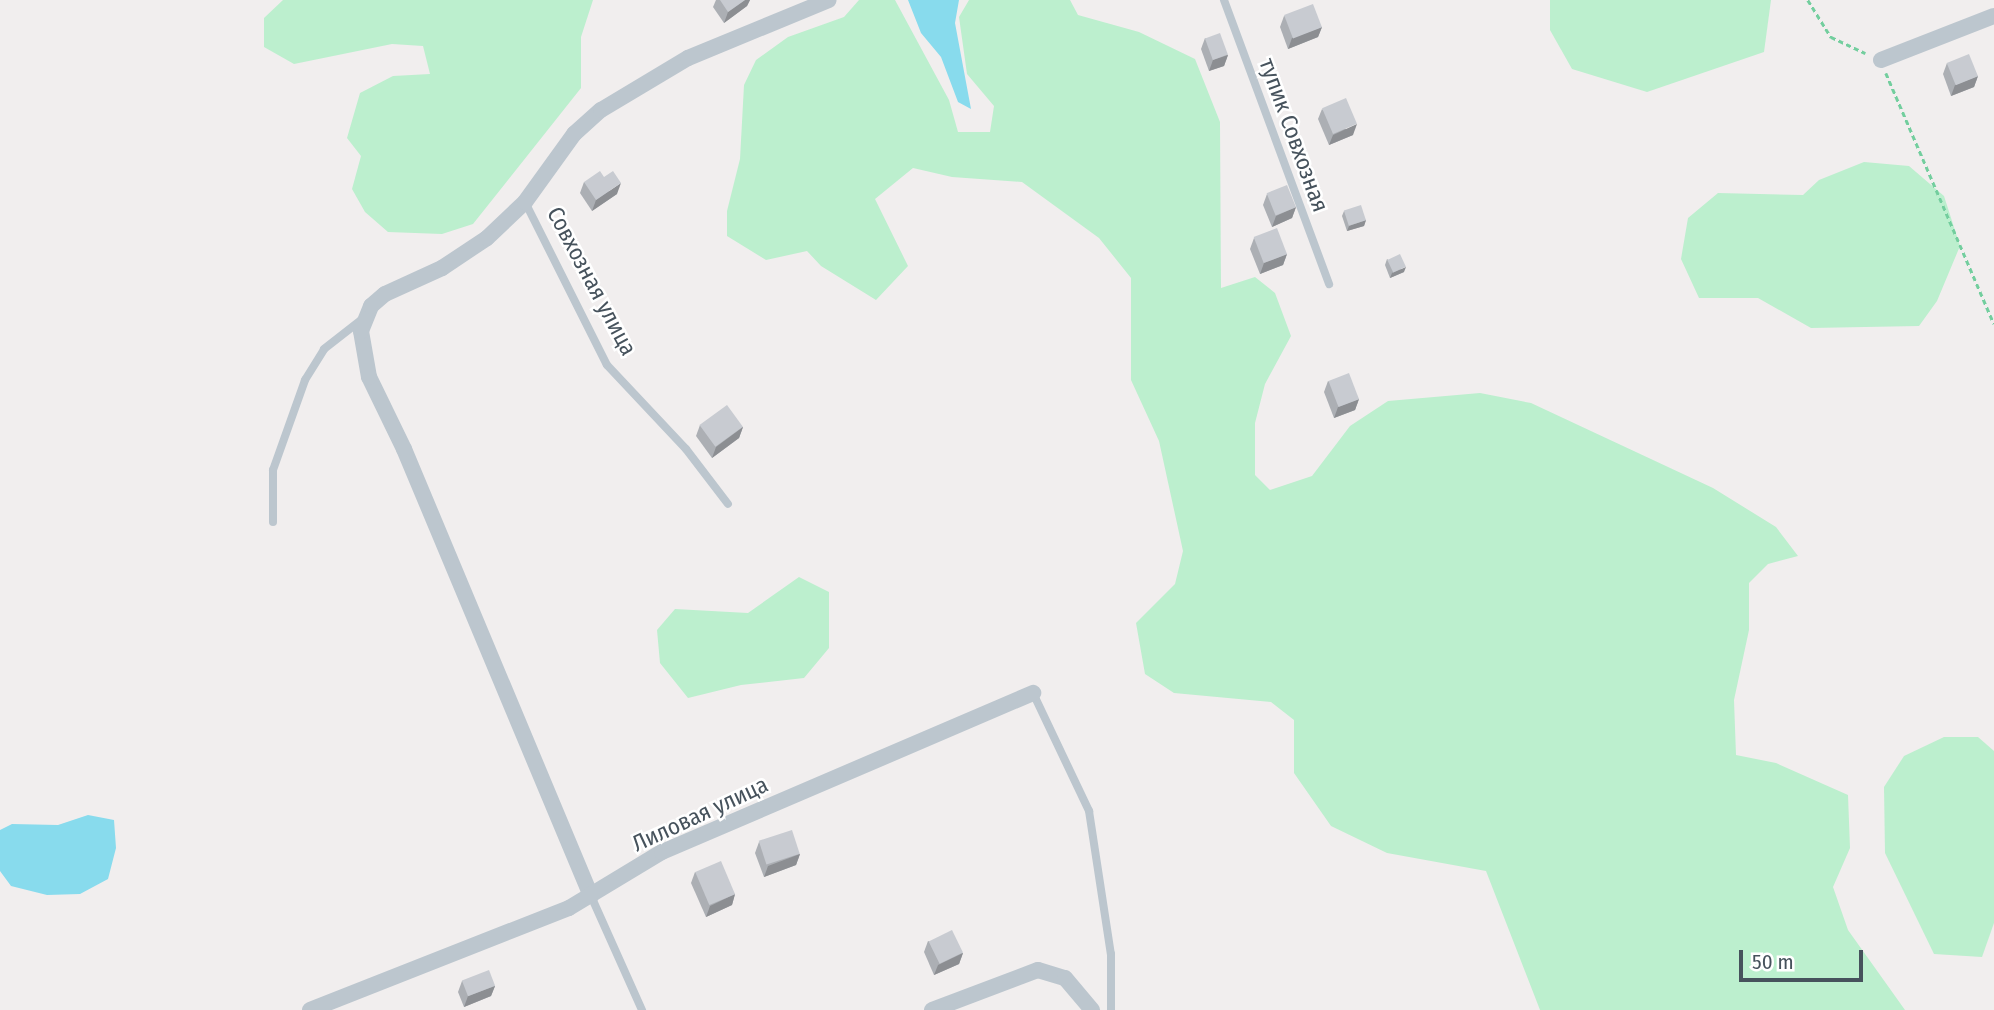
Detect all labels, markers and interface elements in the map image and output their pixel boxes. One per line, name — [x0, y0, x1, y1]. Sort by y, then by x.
street label: тупик Совхозная — [1253, 54, 1335, 216]
street label: Совхозная улица — [541, 202, 643, 360]
street label: Лиловая улица — [628, 770, 772, 858]
scale bar — [1742, 936, 1866, 980]
text: 50 m — [1752, 949, 1794, 975]

